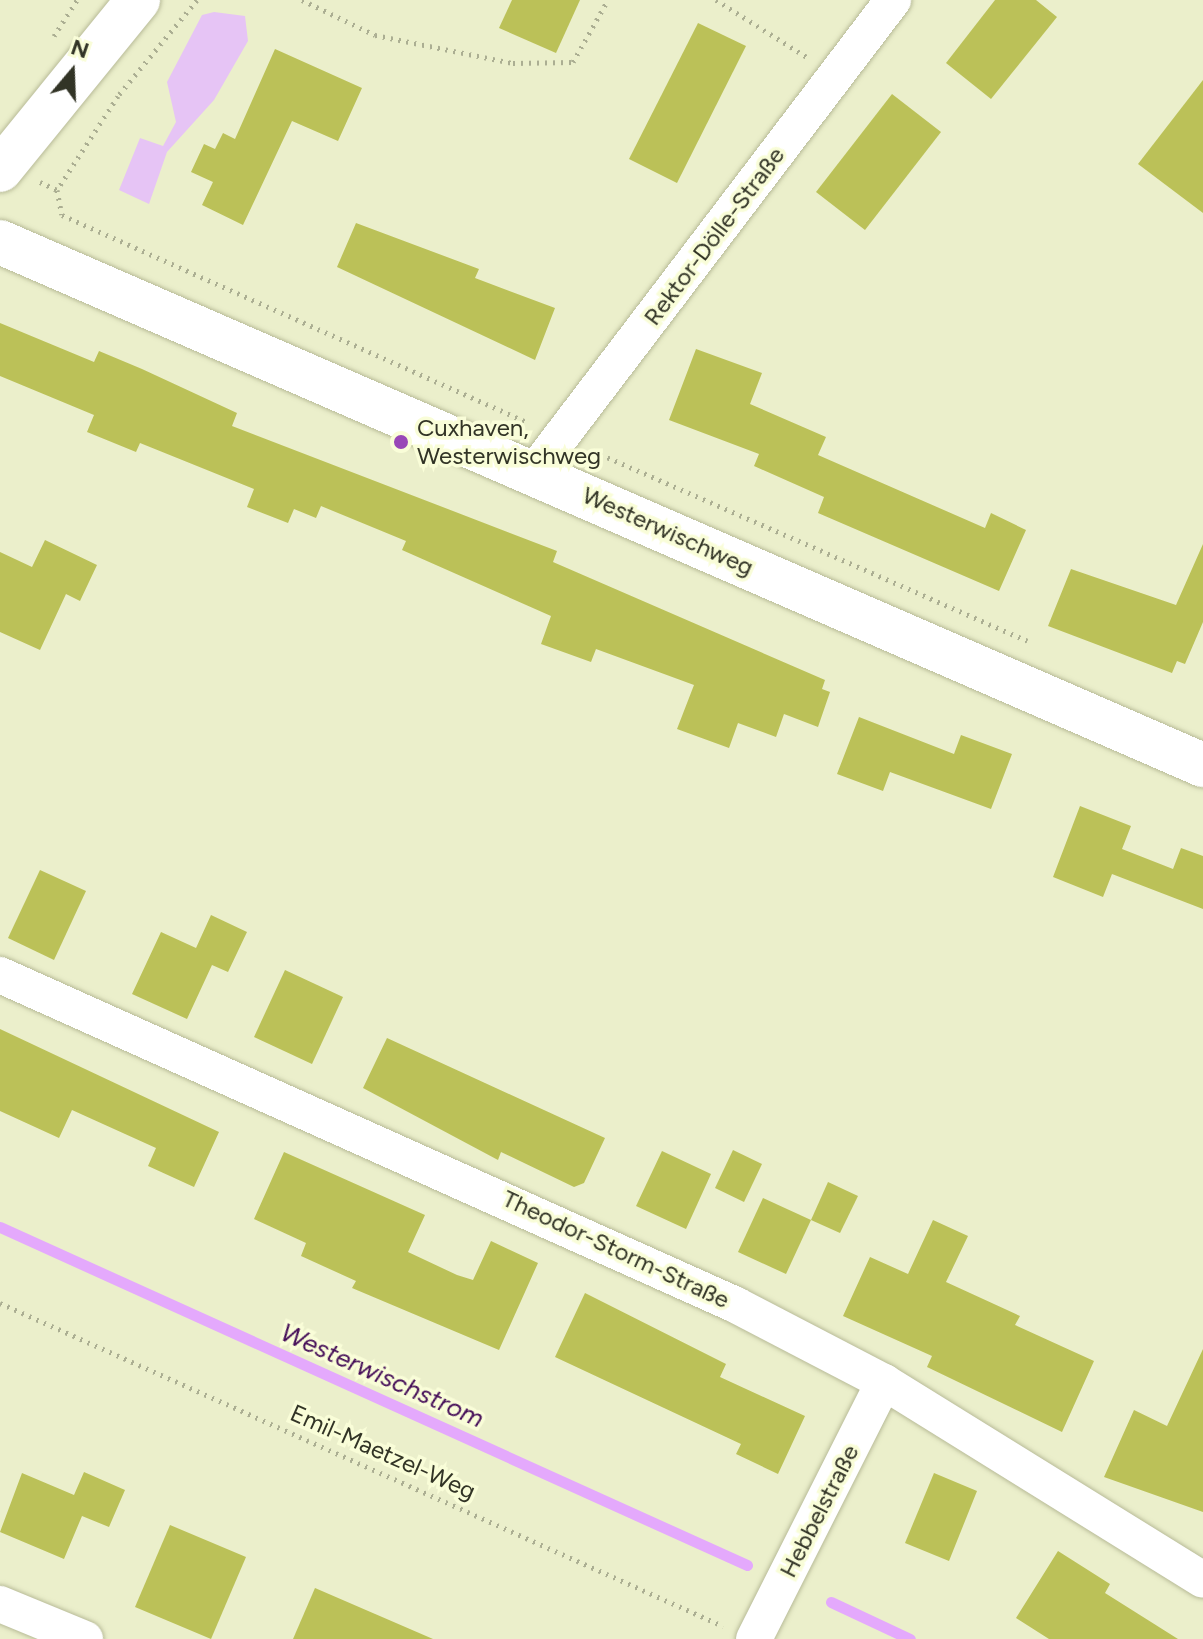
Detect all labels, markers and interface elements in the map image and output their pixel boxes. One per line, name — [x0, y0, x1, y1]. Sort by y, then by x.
north arrow — [32, 32, 112, 112]
text: N — [68, 33, 92, 64]
street label: Rektor-Dölle-Straße — [638, 141, 790, 331]
place label: Cuxhaven, Westerwischweg — [417, 414, 601, 470]
marker: Cuxhaven, Westerwischweg — [392, 433, 410, 451]
street label: Westerwischweg — [578, 480, 758, 582]
street label: Theodor-Storm-Straße — [498, 1184, 734, 1314]
water label: Westerwischstrom — [276, 1317, 488, 1435]
street label: Emil-Maetzel-Weg — [286, 1398, 480, 1506]
street label: Hebbelstraße — [773, 1440, 865, 1582]

